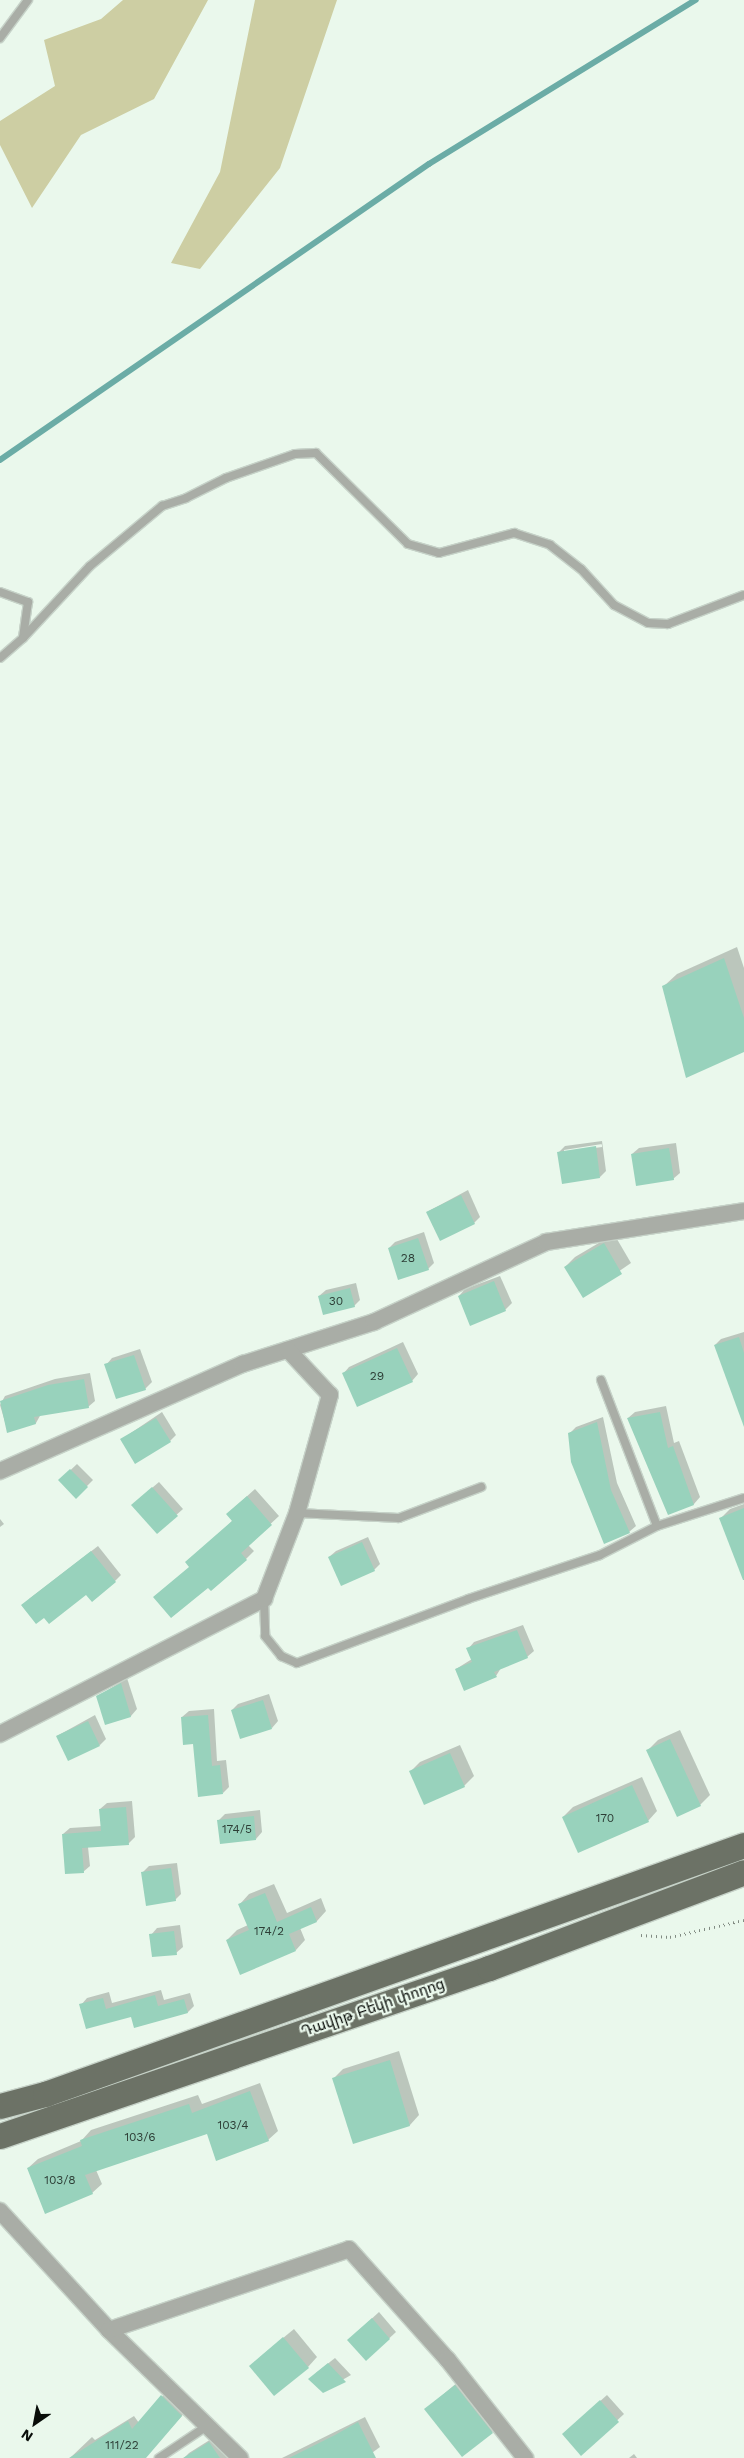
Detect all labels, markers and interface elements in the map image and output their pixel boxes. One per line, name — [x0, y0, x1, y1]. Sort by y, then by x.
house number: 28 — [401, 1252, 415, 1266]
house number: 30 — [329, 1295, 343, 1309]
house number: 29 — [370, 1370, 384, 1384]
house number: 170 — [596, 1812, 614, 1826]
house number: 174/5 — [222, 1823, 252, 1837]
house number: 174/2 — [254, 1925, 284, 1939]
street label: Դավիթ Բեկի փողոց — [299, 1975, 447, 2041]
house number: 103/4 — [218, 2119, 248, 2133]
house number: 103/6 — [124, 2131, 156, 2145]
house number: 103/8 — [44, 2174, 76, 2188]
north arrow — [10, 2398, 60, 2448]
text: N — [18, 2426, 36, 2445]
house number: 111/22 — [105, 2439, 139, 2453]

